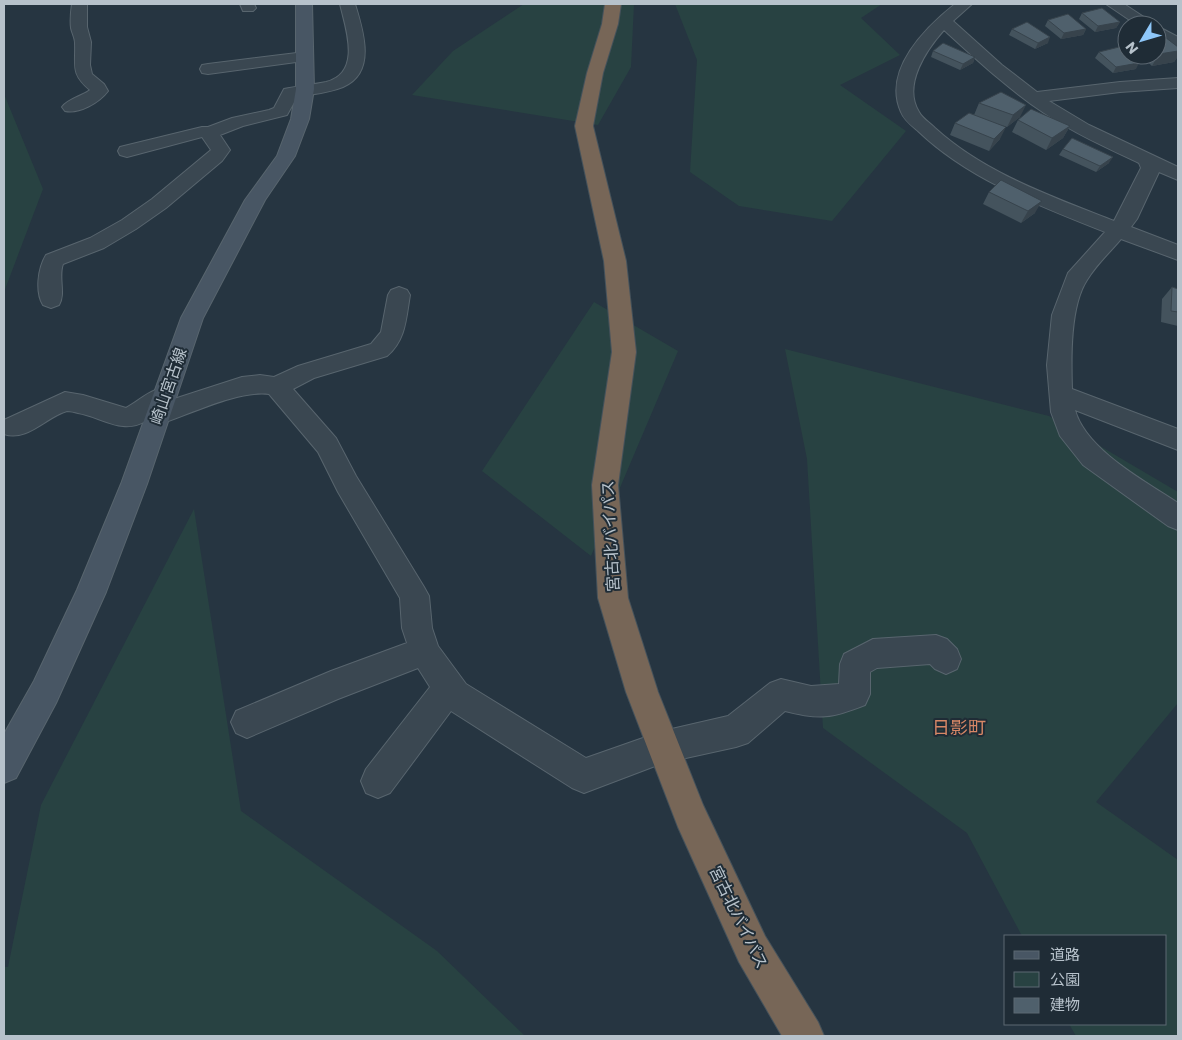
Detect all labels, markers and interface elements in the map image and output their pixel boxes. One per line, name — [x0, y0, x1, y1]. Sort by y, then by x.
north arrow — [1117, 15, 1167, 65]
text: N — [1121, 38, 1143, 58]
street label: 崎山宮古線 — [145, 345, 192, 428]
street label: 宮古北バイパス — [596, 480, 625, 592]
district label: 日影町 — [932, 715, 986, 740]
street label: 宮古北バイパス — [704, 862, 773, 972]
legend — [1004, 935, 1167, 1025]
text: 道路 — [1050, 944, 1080, 965]
text: 公園 — [1050, 969, 1080, 990]
text: 建物 — [1050, 994, 1080, 1015]

